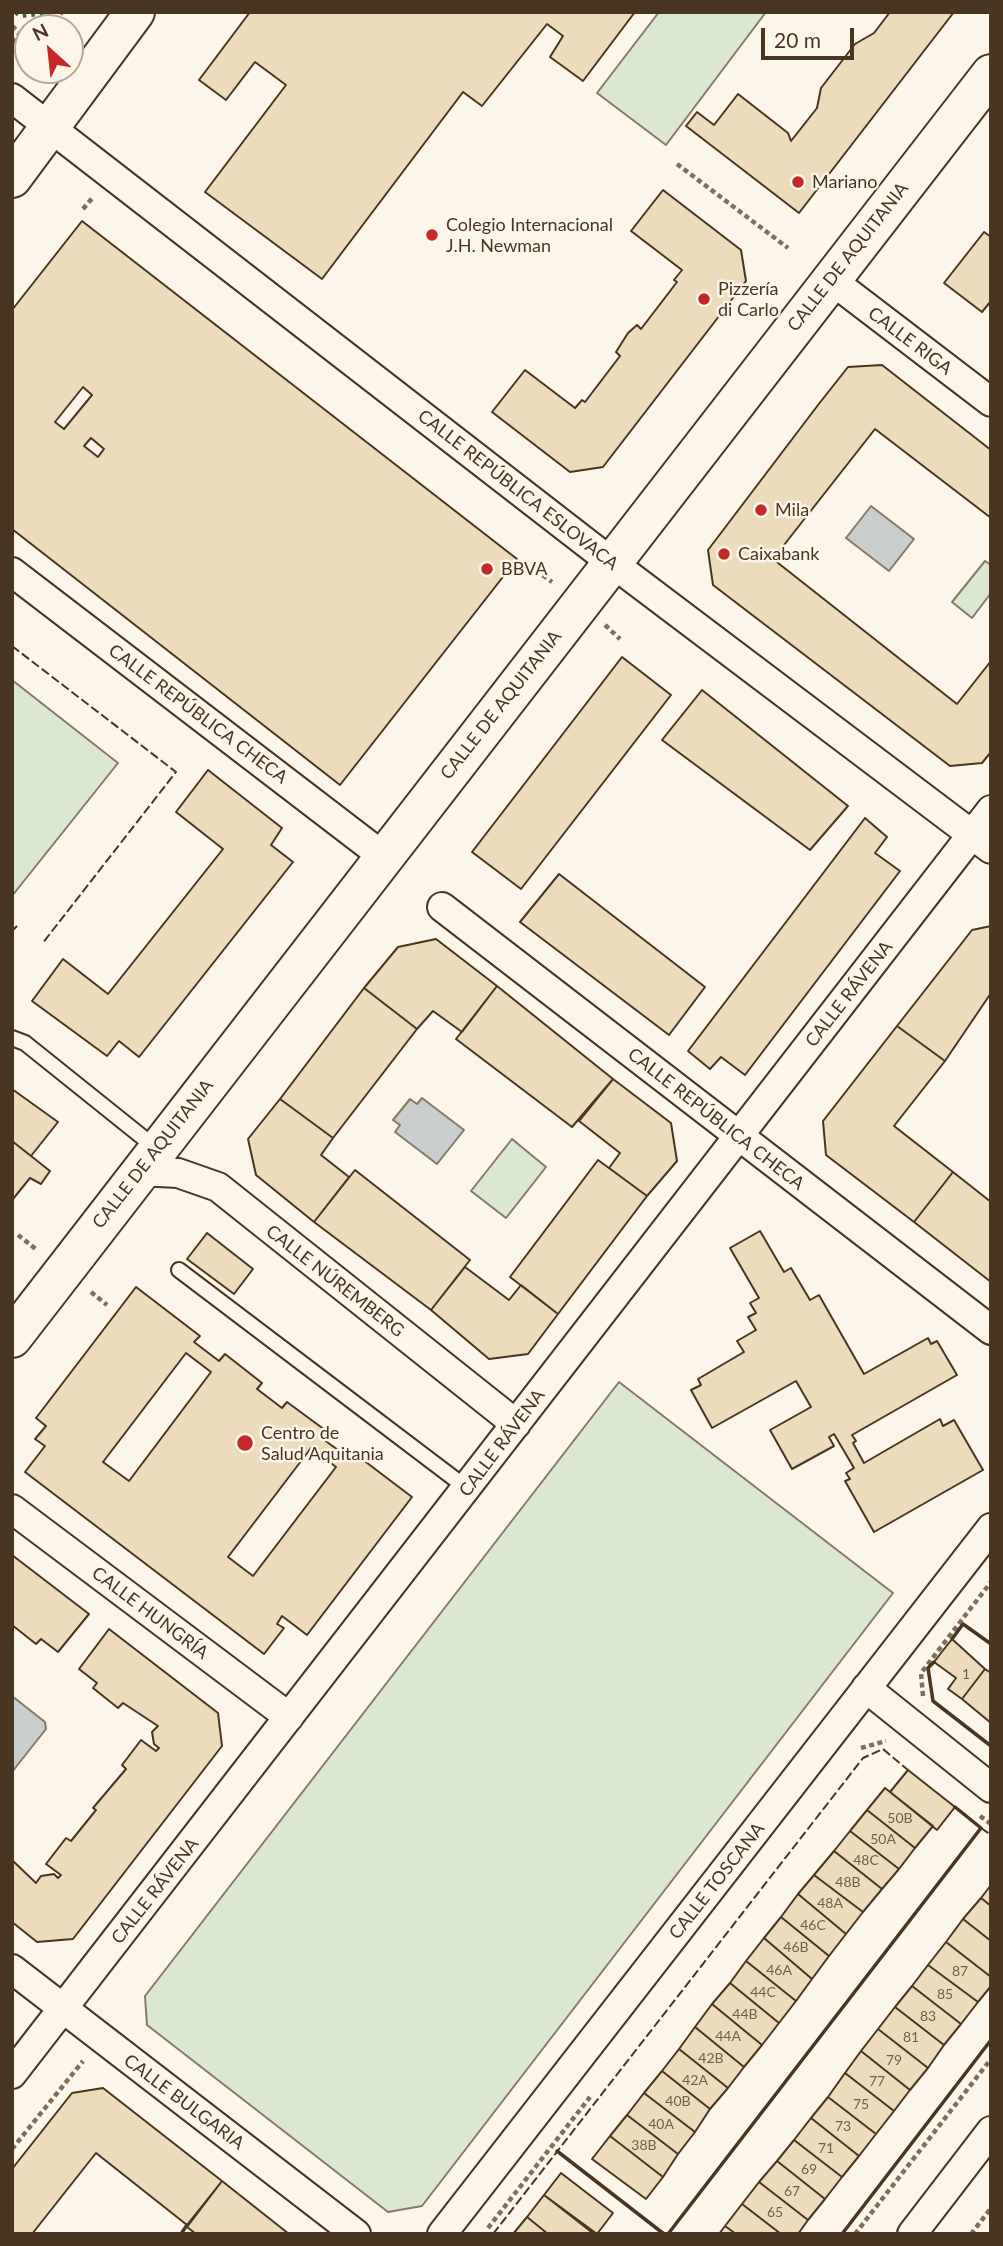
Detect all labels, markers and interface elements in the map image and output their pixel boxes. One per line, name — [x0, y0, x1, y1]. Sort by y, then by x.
north arrow — [14, 14, 84, 84]
scale bar — [765, 14, 858, 58]
text: N — [28, 18, 52, 45]
text: 20 m — [774, 27, 821, 52]
place label: Mariano — [812, 171, 877, 193]
marker: Mariano — [790, 174, 806, 190]
street label: CALLE DE AQUITANIA — [783, 178, 913, 336]
place label: Colegio Internacional J.H. Newman — [446, 214, 613, 256]
marker: Colegio Internacional J.H. Newman — [424, 227, 440, 243]
place label: Pizzería di Carlo — [718, 278, 779, 320]
marker: Pizzería di Carlo — [696, 291, 712, 307]
street label: CALLE RIGA — [864, 303, 956, 379]
street label: CALLE REPÚBLICA ESLOVACA — [414, 405, 622, 575]
place label: Mila — [775, 499, 809, 521]
marker: Mila — [753, 502, 769, 518]
place label: Caixabank — [738, 543, 819, 565]
marker: Caixabank — [716, 546, 732, 562]
place label: BBVA — [501, 558, 547, 580]
marker: BBVA — [479, 561, 495, 577]
street label: CALLE DE AQUITANIA — [436, 626, 566, 784]
street label: CALLE REPÚBLICA CHECA — [104, 640, 292, 788]
street label: CALLE RÁVENA — [801, 937, 897, 1051]
street label: CALLE REPÚBLICA CHECA — [623, 1043, 809, 1195]
street label: CALLE DE AQUITANIA — [88, 1075, 218, 1233]
street label: CALLE NÚREMBERG — [262, 1220, 408, 1342]
street label: CALLE RÁVENA — [455, 1385, 549, 1501]
place label: Centro de Salud Aquitania — [261, 1422, 384, 1464]
marker: Centro de Salud Aquitania — [235, 1433, 255, 1453]
street label: CALLE HUNGRÍA — [88, 1562, 212, 1664]
house number: 1 — [962, 1666, 970, 1682]
house number: 50B — [887, 1810, 913, 1826]
street label: CALLE TOSCANA — [665, 1818, 769, 1944]
house number: 50A — [870, 1831, 896, 1847]
street label: CALLE RÁVENA — [107, 1834, 203, 1948]
house number: 48C — [853, 1852, 879, 1868]
house number: 48B — [835, 1874, 861, 1890]
house number: 48A — [817, 1895, 843, 1911]
house number: 46C — [800, 1917, 826, 1933]
house number: 46B — [783, 1939, 809, 1955]
house number: 46A — [766, 1962, 792, 1978]
house number: 87 — [952, 1963, 968, 1979]
house number: 44C — [750, 1984, 776, 2000]
house number: 85 — [937, 1986, 953, 2002]
house number: 44B — [732, 2006, 758, 2022]
house number: 83 — [920, 2008, 936, 2024]
house number: 44A — [715, 2028, 741, 2044]
house number: 81 — [903, 2029, 919, 2045]
street label: CALLE BULGARIA — [120, 2050, 248, 2154]
house number: 42B — [698, 2050, 724, 2066]
house number: 79 — [886, 2052, 902, 2068]
house number: 42A — [682, 2072, 708, 2088]
house number: 77 — [869, 2073, 885, 2089]
house number: 40B — [665, 2093, 691, 2109]
house number: 75 — [853, 2096, 869, 2112]
house number: 40A — [648, 2116, 674, 2132]
house number: 73 — [835, 2118, 851, 2134]
house number: 38B — [631, 2137, 657, 2153]
house number: 71 — [818, 2140, 834, 2156]
house number: 69 — [801, 2161, 817, 2177]
house number: 67 — [784, 2183, 800, 2199]
house number: 65 — [767, 2204, 783, 2220]

